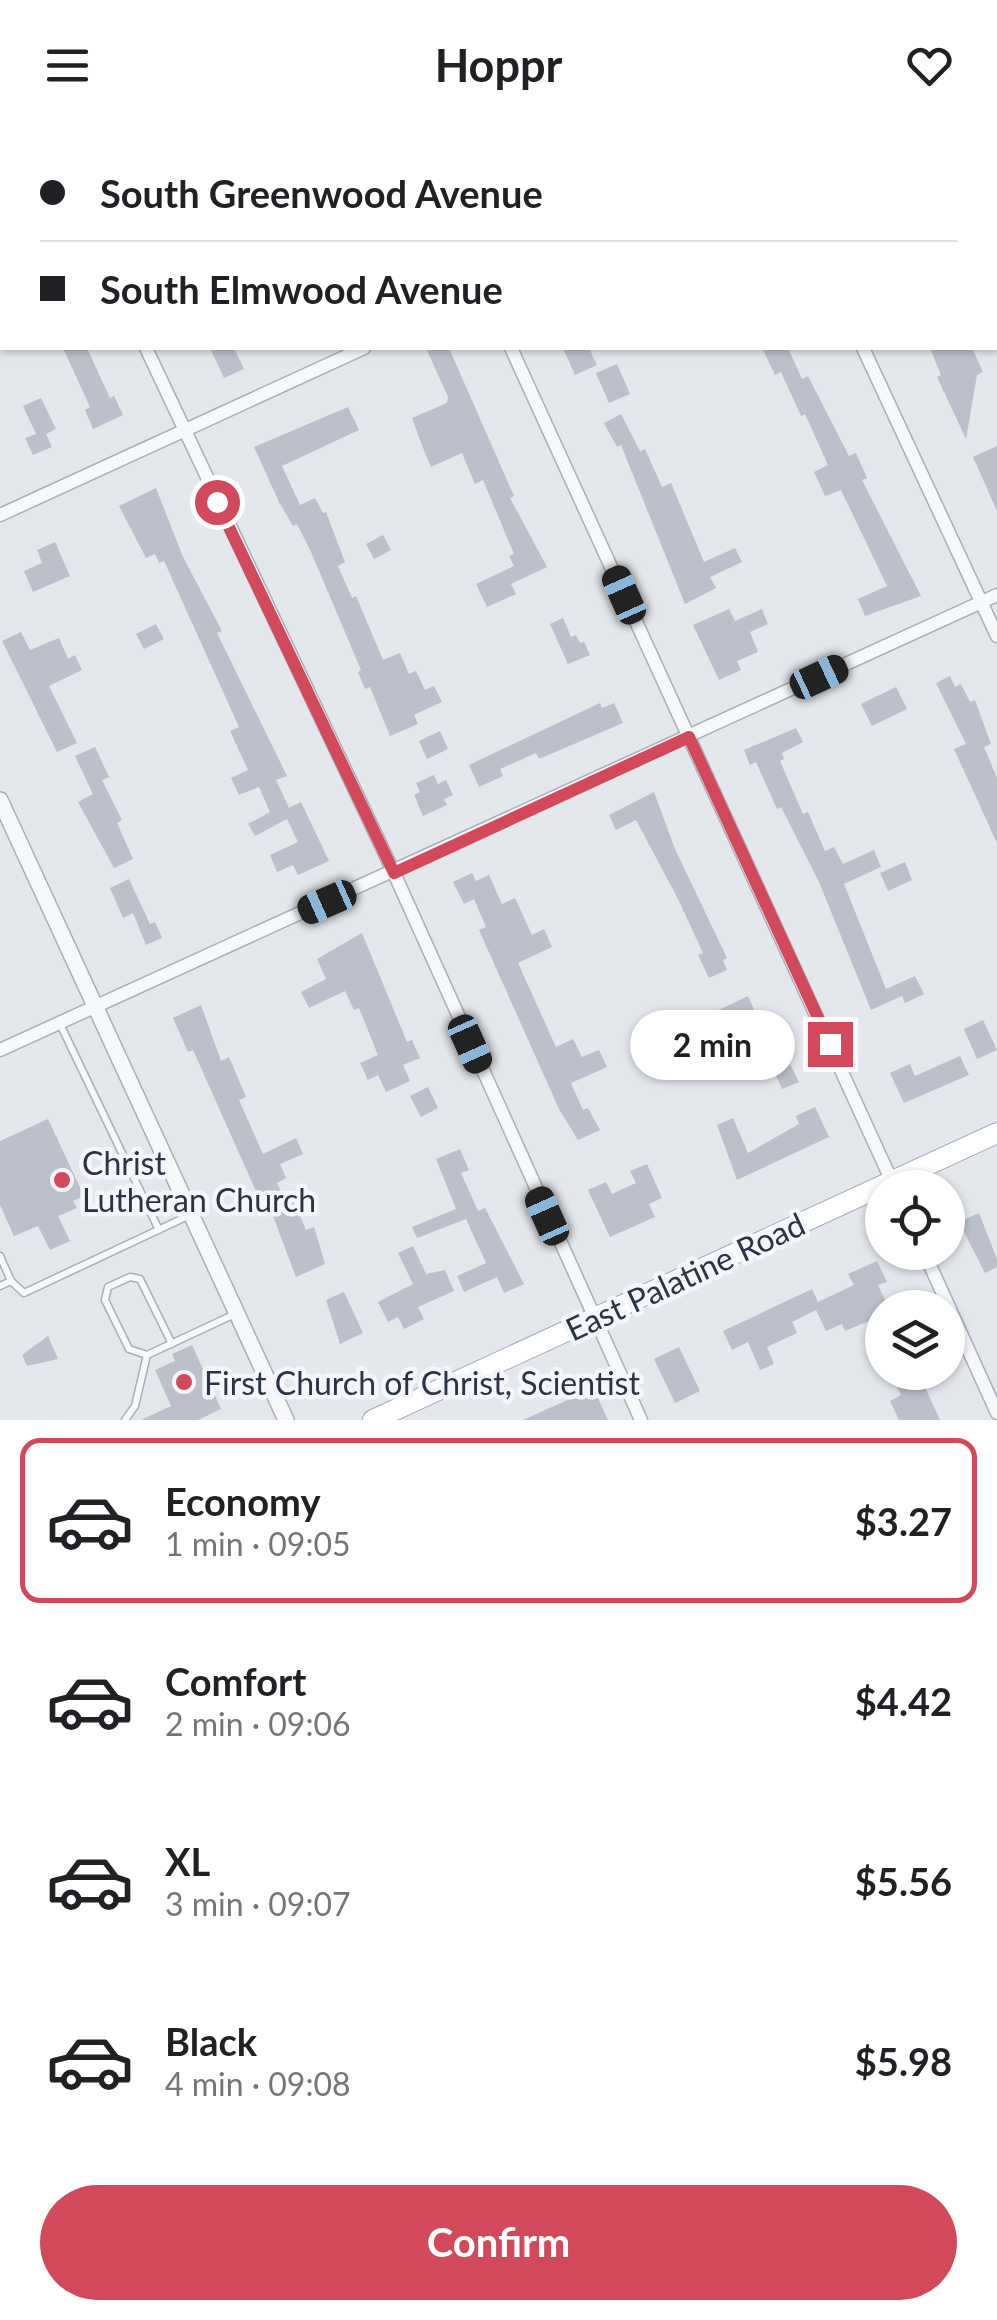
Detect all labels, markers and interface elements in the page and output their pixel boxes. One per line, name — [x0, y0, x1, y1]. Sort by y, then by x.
icon: menu — [40, 38, 95, 93]
text: Hoppr — [435, 38, 562, 92]
icon: heart — [902, 38, 957, 93]
text: South Greenwood Avenue — [100, 170, 543, 216]
text: South Elmwood Avenue — [100, 266, 503, 312]
route start — [195, 480, 240, 525]
car — [598, 561, 650, 629]
car — [785, 651, 853, 703]
car — [293, 876, 361, 928]
callout: 2 min — [630, 1009, 795, 1079]
car — [444, 1010, 496, 1078]
route end — [808, 1022, 853, 1067]
text: 2 min — [673, 1025, 752, 1064]
place label: Christ Lutheran Church — [82, 1143, 316, 1219]
marker: Christ Lutheran Church — [51, 1169, 73, 1191]
map controls — [865, 1170, 965, 1390]
button: locate — [865, 1170, 965, 1270]
car — [521, 1182, 573, 1250]
street label: East Palatine Road — [559, 1204, 811, 1348]
button: layers — [865, 1290, 965, 1390]
place label: First Church of Christ, Scientist — [204, 1363, 640, 1402]
marker: First Church of Christ, Scientist — [173, 1371, 195, 1393]
icon: car — [45, 1476, 135, 1566]
text: Economy — [165, 1478, 320, 1524]
text: $3.27 — [855, 1498, 952, 1544]
text: 1 min · 09:05 — [165, 1524, 351, 1563]
icon: car — [45, 1656, 135, 1746]
text: Comfort — [165, 1658, 306, 1704]
text: $4.42 — [855, 1678, 952, 1724]
text: 2 min · 09:06 — [165, 1704, 351, 1743]
icon: car — [45, 1836, 135, 1926]
text: XL — [165, 1838, 210, 1884]
text: $5.56 — [855, 1858, 952, 1904]
text: 3 min · 09:07 — [165, 1884, 351, 1923]
icon: car — [45, 2016, 135, 2106]
text: Black — [165, 2018, 257, 2064]
text: $5.98 — [855, 2038, 952, 2084]
text: 4 min · 09:08 — [165, 2064, 351, 2103]
button: Confirm — [40, 2185, 957, 2300]

